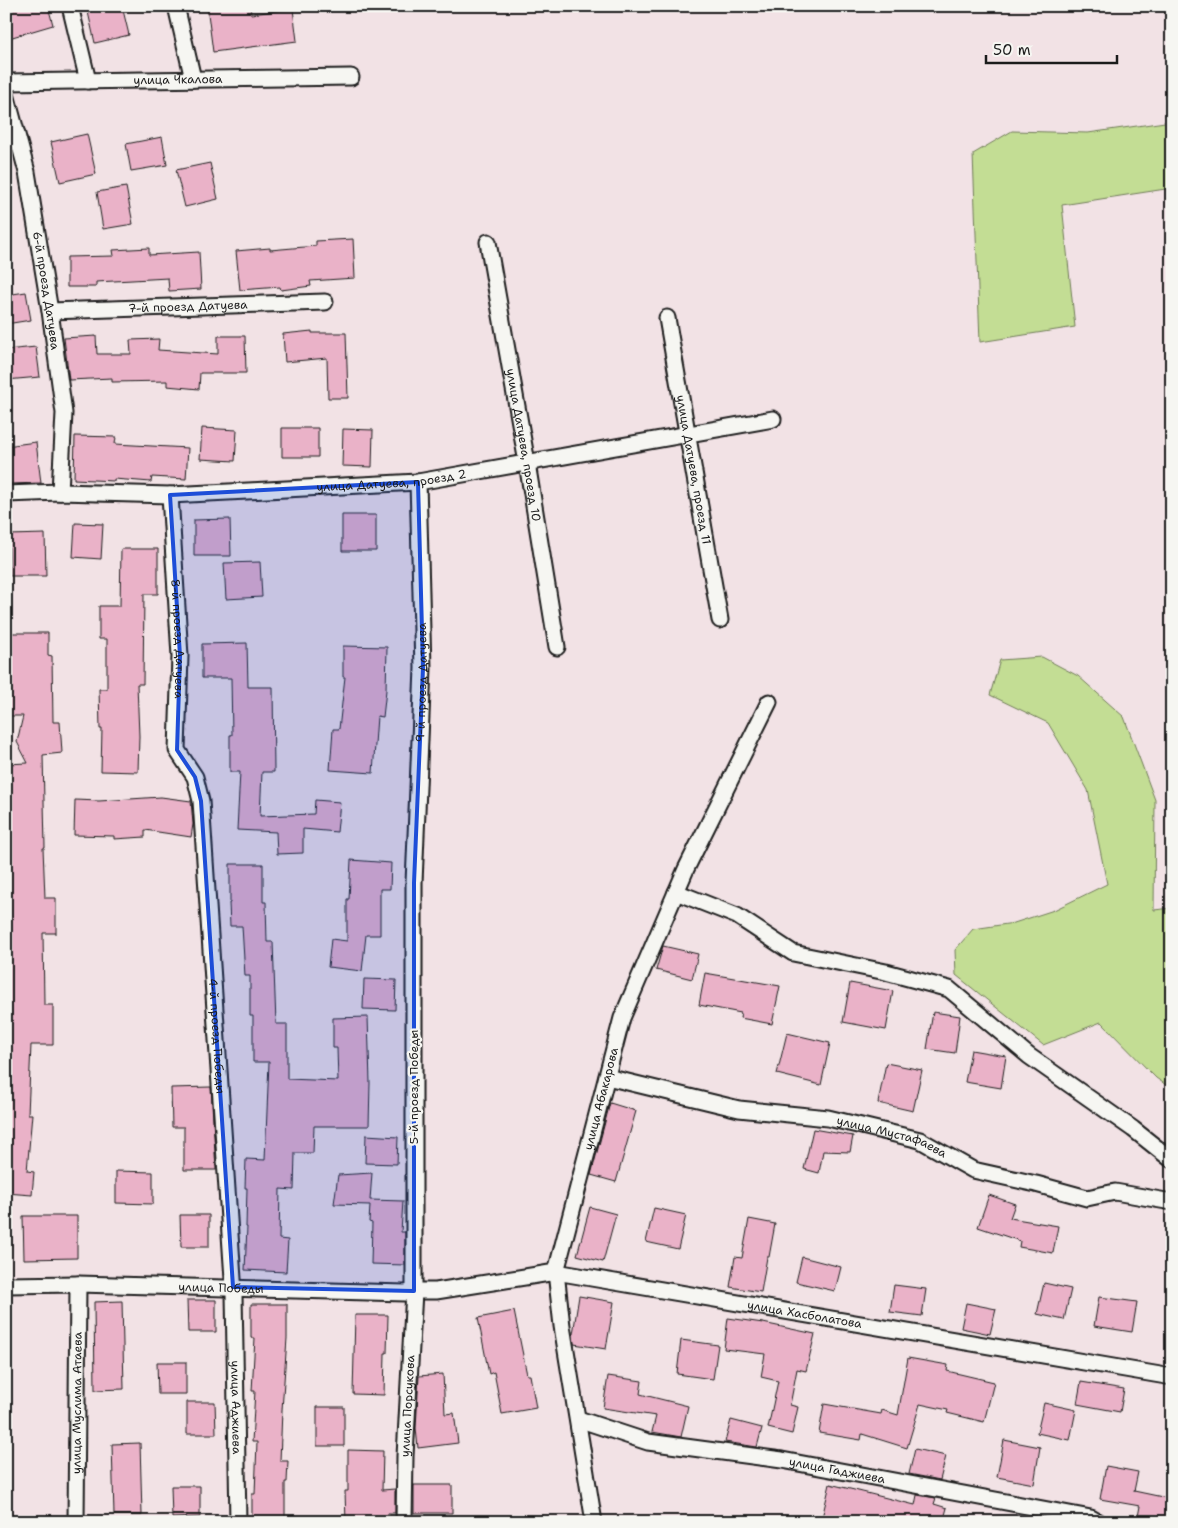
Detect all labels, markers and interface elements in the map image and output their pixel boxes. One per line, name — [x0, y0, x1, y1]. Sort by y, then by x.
scale bar — [986, 32, 1117, 64]
text: 50 m — [993, 40, 1031, 60]
street label: улица Чкалова — [133, 71, 223, 88]
street label: 6-й проезд Датуева — [29, 230, 63, 351]
street label: 7-й проезд Датуева — [128, 297, 248, 316]
street label: улица Датуева, проезд 10 — [502, 367, 544, 523]
street label: улица Датуева, проезд 11 — [673, 394, 715, 546]
street label: улица Датуева, проезд 2 — [316, 466, 467, 495]
street label: 8-й проезд Датуева — [167, 578, 188, 699]
street label: 9-й проезд Датуева — [412, 622, 431, 743]
street label: 4-й проезд Победы — [205, 978, 229, 1094]
street label: 5-й проезд Победы — [406, 1030, 422, 1144]
street label: улица Абакарова — [580, 1045, 622, 1152]
street label: улица Мустафаева — [835, 1112, 950, 1162]
street label: улица Победы — [178, 1279, 264, 1297]
street label: улица Хасболатова — [746, 1297, 864, 1332]
street label: улица Муслима Атаева — [68, 1331, 86, 1474]
street label: улица Порсукова — [397, 1354, 419, 1458]
street label: улица Аджиева — [227, 1360, 245, 1455]
street label: улица Гаджиева — [788, 1453, 887, 1487]

